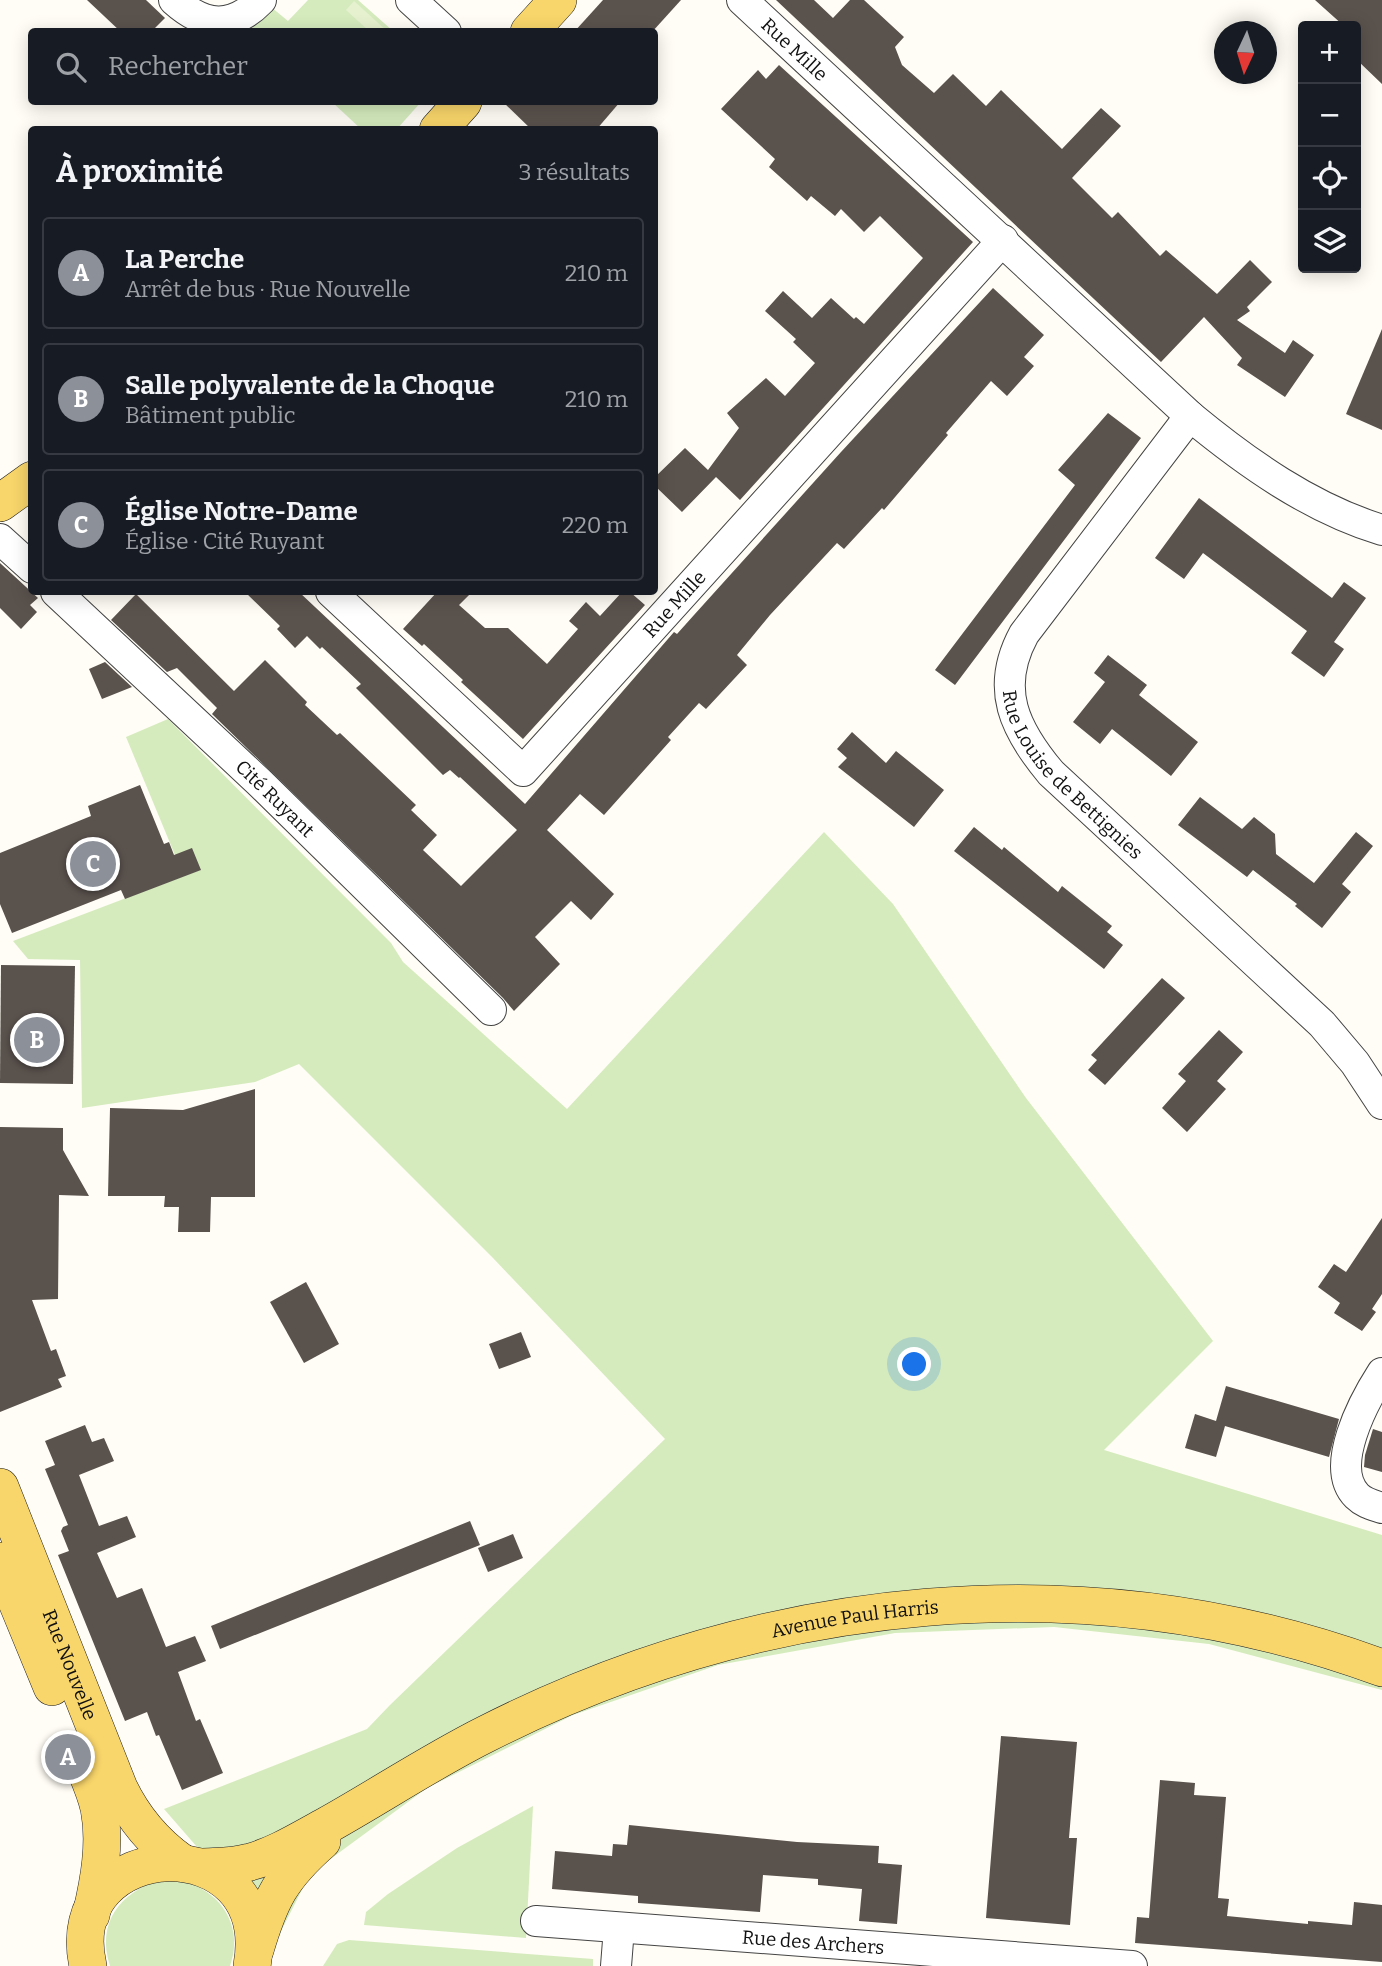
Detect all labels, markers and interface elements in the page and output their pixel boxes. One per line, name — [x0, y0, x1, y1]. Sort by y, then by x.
street label: Rue Mille — [757, 13, 833, 85]
north arrow — [1214, 21, 1277, 84]
map controls — [1298, 21, 1361, 273]
button: + — [1298, 21, 1361, 84]
search box — [28, 28, 658, 105]
icon: search — [52, 48, 90, 86]
text: Rechercher — [108, 51, 248, 82]
button: − — [1298, 84, 1361, 147]
button: locate — [1298, 147, 1361, 210]
text: À proximité — [56, 154, 223, 190]
text: 3 résultats — [518, 158, 630, 186]
button: layers — [1298, 210, 1361, 273]
text: La Perche — [125, 244, 244, 275]
text: A — [73, 259, 89, 287]
text: 210 m — [565, 259, 628, 287]
text: Arrêt de bus · Rue Nouvelle — [125, 275, 411, 303]
text: Salle polyvalente de la Choque — [125, 370, 495, 401]
text: B — [74, 385, 88, 413]
text: 210 m — [565, 385, 628, 413]
text: Bâtiment public — [125, 401, 296, 429]
text: Église Notre-Dame — [125, 496, 358, 527]
text: C — [74, 511, 88, 539]
text: 220 m — [562, 511, 628, 539]
text: Église · Cité Ruyant — [125, 527, 325, 555]
street label: Rue Mille — [638, 566, 710, 642]
street label: Rue Louise de Bettignies — [998, 689, 1148, 864]
street label: Cité Ruyant — [231, 755, 319, 842]
pin: C — [70, 838, 116, 890]
pin: B — [14, 1014, 60, 1066]
your location — [897, 1347, 931, 1381]
street label: Avenue Paul Harris — [769, 1595, 940, 1642]
street label: Rue Nouvelle — [38, 1606, 102, 1723]
pin: A — [45, 1731, 91, 1783]
street label: Rue des Archers — [741, 1925, 885, 1959]

